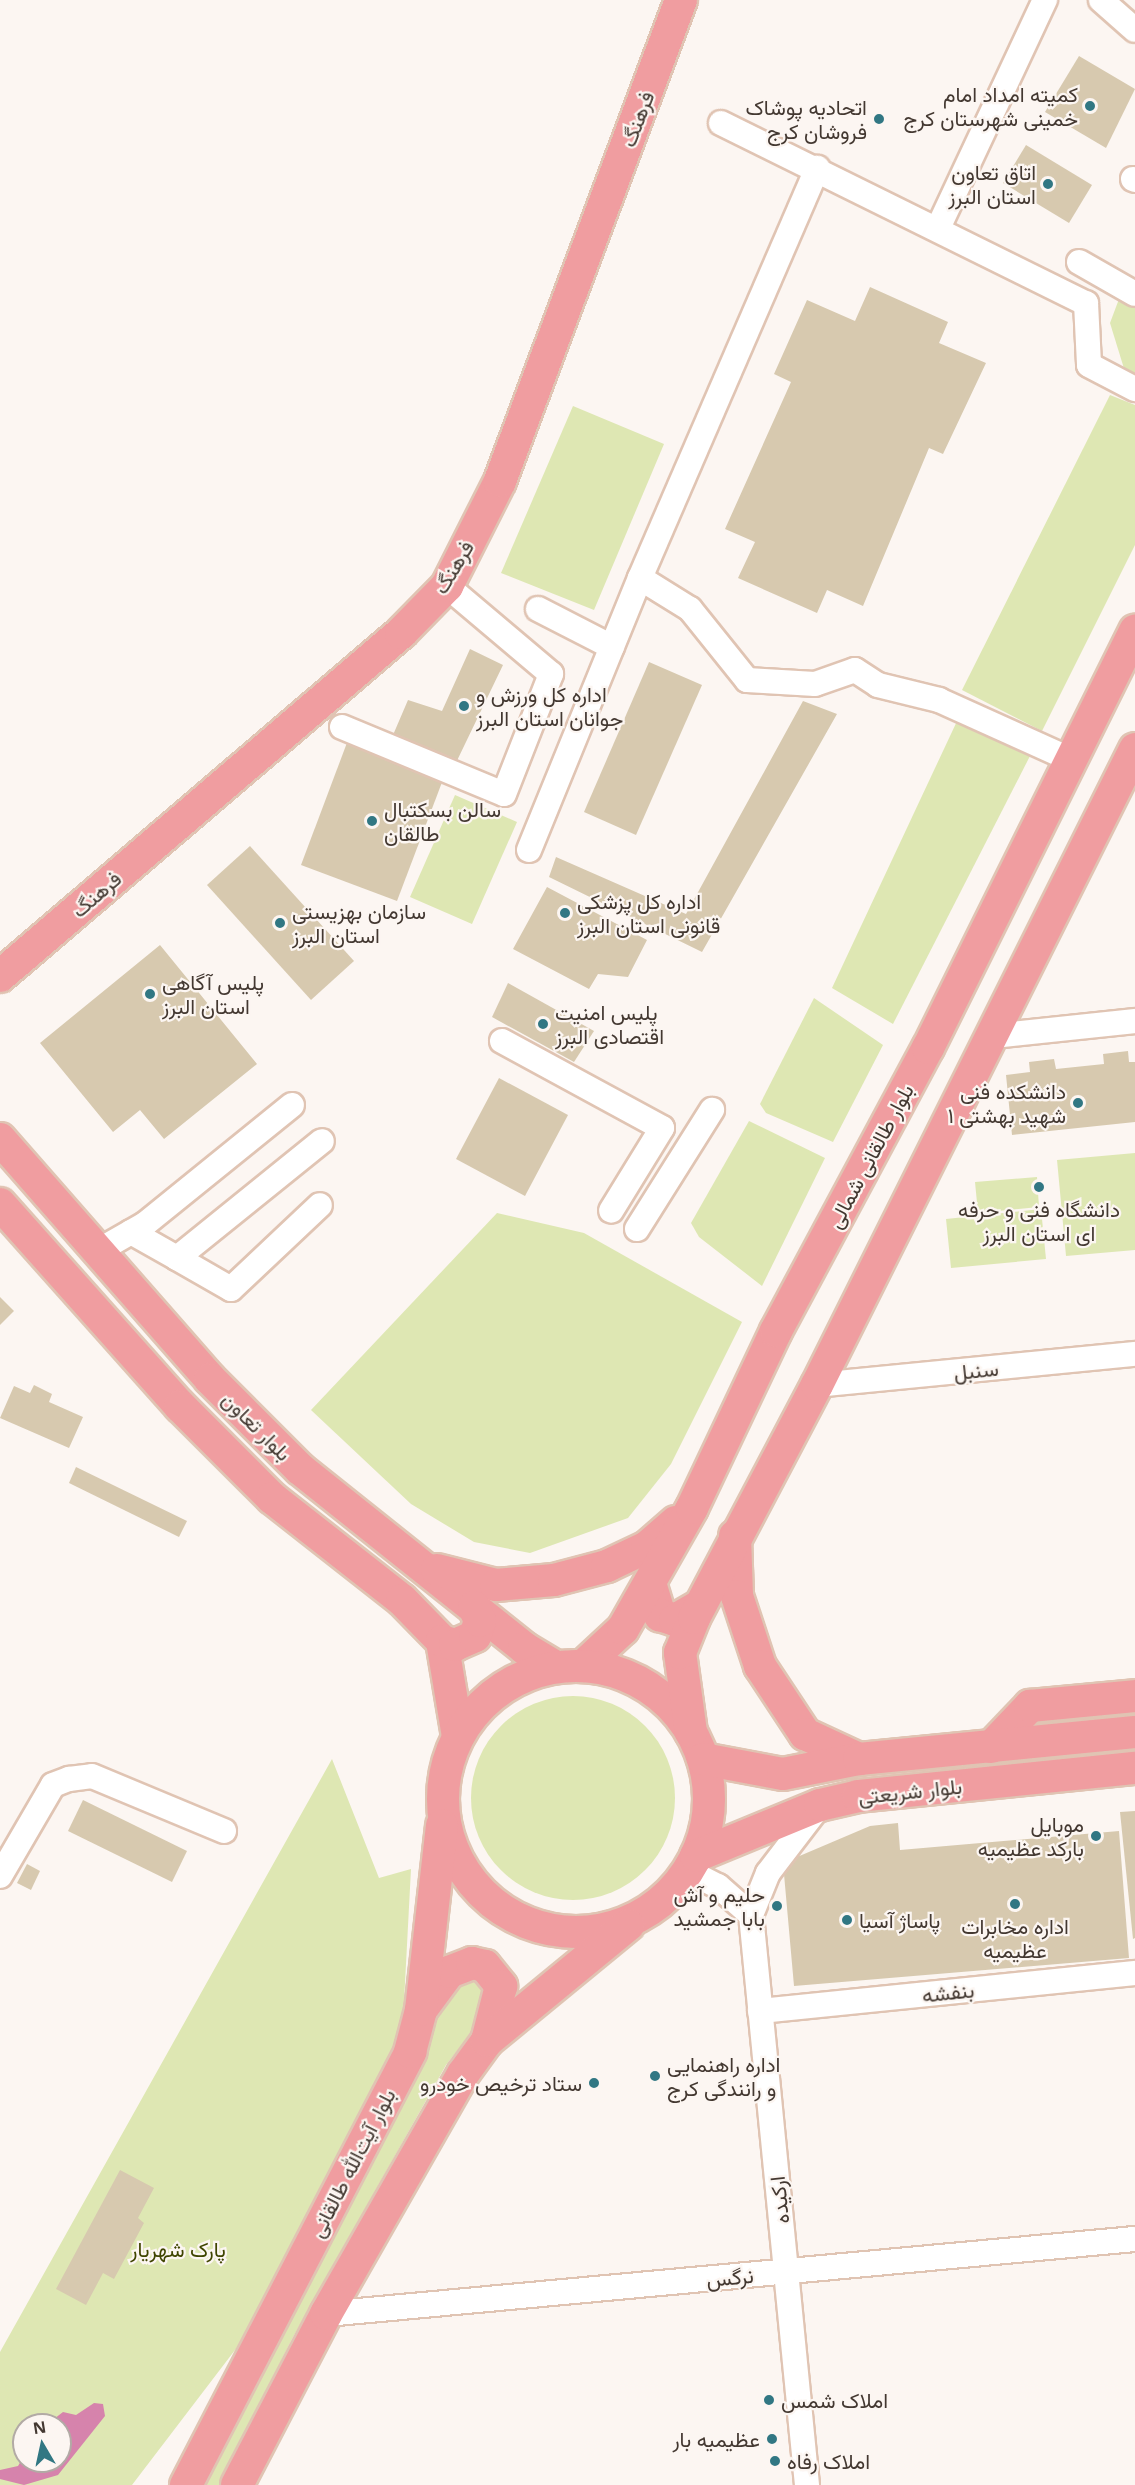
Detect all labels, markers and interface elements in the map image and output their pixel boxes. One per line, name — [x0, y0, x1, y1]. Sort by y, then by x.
place label: کمیته امداد امام خمینی شهرستان کرج — [903, 81, 1078, 131]
street label: فرهنگ — [615, 88, 659, 150]
place label: اتحادیه پوشاک فروشان کرج — [745, 94, 867, 144]
marker: کمیته امداد امام خمینی شهرستان کرج — [1083, 99, 1097, 113]
marker: اتحادیه پوشاک فروشان کرج — [872, 112, 886, 126]
place label: اتاق تعاون استان البرز — [948, 159, 1036, 209]
marker: اتاق تعاون استان البرز — [1041, 177, 1055, 191]
street label: فرهنگ — [427, 536, 479, 598]
place label: اداره کل ورزش و جوانان استان البرز — [476, 681, 623, 731]
marker: اداره کل ورزش و جوانان استان البرز — [457, 699, 471, 713]
place label: سالن بسکتبال طالقان — [384, 796, 501, 846]
marker: سالن بسکتبال طالقان — [365, 814, 379, 828]
street label: فرهنگ — [66, 866, 126, 922]
place label: اداره کل پزشکی قانونی استان البرز — [577, 888, 720, 938]
place label: سازمان بهزیستی استان البرز — [292, 898, 426, 948]
marker: اداره کل پزشکی قانونی استان البرز — [558, 906, 572, 920]
marker: سازمان بهزیستی استان البرز — [273, 916, 287, 930]
place label: پلیس آگاهی استان البرز — [162, 969, 264, 1019]
marker: پلیس آگاهی استان البرز — [143, 987, 157, 1001]
place label: پلیس امنیت اقتصادی البرز — [555, 999, 664, 1049]
marker: پلیس امنیت اقتصادی البرز — [536, 1017, 550, 1031]
place label: دانشکده فنی شهید بهشتی ۱ — [948, 1078, 1066, 1128]
street label: بلوار طالقانی شمالی — [821, 1080, 919, 1232]
marker: دانشکده فنی شهید بهشتی ۱ — [1071, 1096, 1085, 1110]
marker: دانشگاه فنی و حرفه ای استان البرز — [1032, 1180, 1046, 1194]
place label: دانشگاه فنی و حرفه ای استان البرز — [958, 1196, 1120, 1246]
street label: سنبل — [952, 1355, 1000, 1385]
street label: بلوار تعاون — [217, 1386, 297, 1466]
street label: بلوار شریعتی — [857, 1773, 963, 1809]
place label: موبایل بارکد عظیمیه — [978, 1811, 1084, 1861]
marker: موبایل بارکد عظیمیه — [1089, 1829, 1103, 1843]
place label: حلیم و آش بابا جمشید — [673, 1881, 765, 1931]
marker: اداره مخابرات عظیمیه — [1008, 1897, 1022, 1911]
marker: حلیم و آش بابا جمشید — [770, 1899, 784, 1913]
place label: پاساژ آسیا — [859, 1907, 940, 1933]
marker: پاساژ آسیا — [840, 1913, 854, 1927]
place label: اداره مخابرات عظیمیه — [961, 1913, 1069, 1963]
street label: بنفشه — [921, 1977, 975, 2007]
place label: اداره راهنمایی و رانندگی کرج — [667, 2051, 780, 2101]
marker: اداره راهنمایی و رانندگی کرج — [648, 2069, 662, 2083]
place label: ستاد ترخیص خودرو — [420, 2070, 582, 2096]
marker: ستاد ترخیص خودرو — [587, 2076, 601, 2090]
street label: بلوار آیت‌الله طالقانی — [304, 2085, 400, 2241]
street label: ارکیده — [764, 2175, 794, 2225]
park label: پارک شهریار — [130, 2236, 226, 2262]
street label: نرگس — [705, 2262, 755, 2292]
place label: املاک شمس — [781, 2387, 888, 2413]
marker: املاک شمس — [762, 2393, 776, 2407]
north arrow — [12, 2413, 72, 2473]
text: N — [31, 2415, 48, 2439]
place label: عظیمیه بار — [672, 2426, 760, 2452]
marker: عظیمیه بار — [765, 2432, 779, 2446]
place label: املاک رفاه — [787, 2448, 870, 2474]
marker: املاک رفاه — [768, 2454, 782, 2468]

